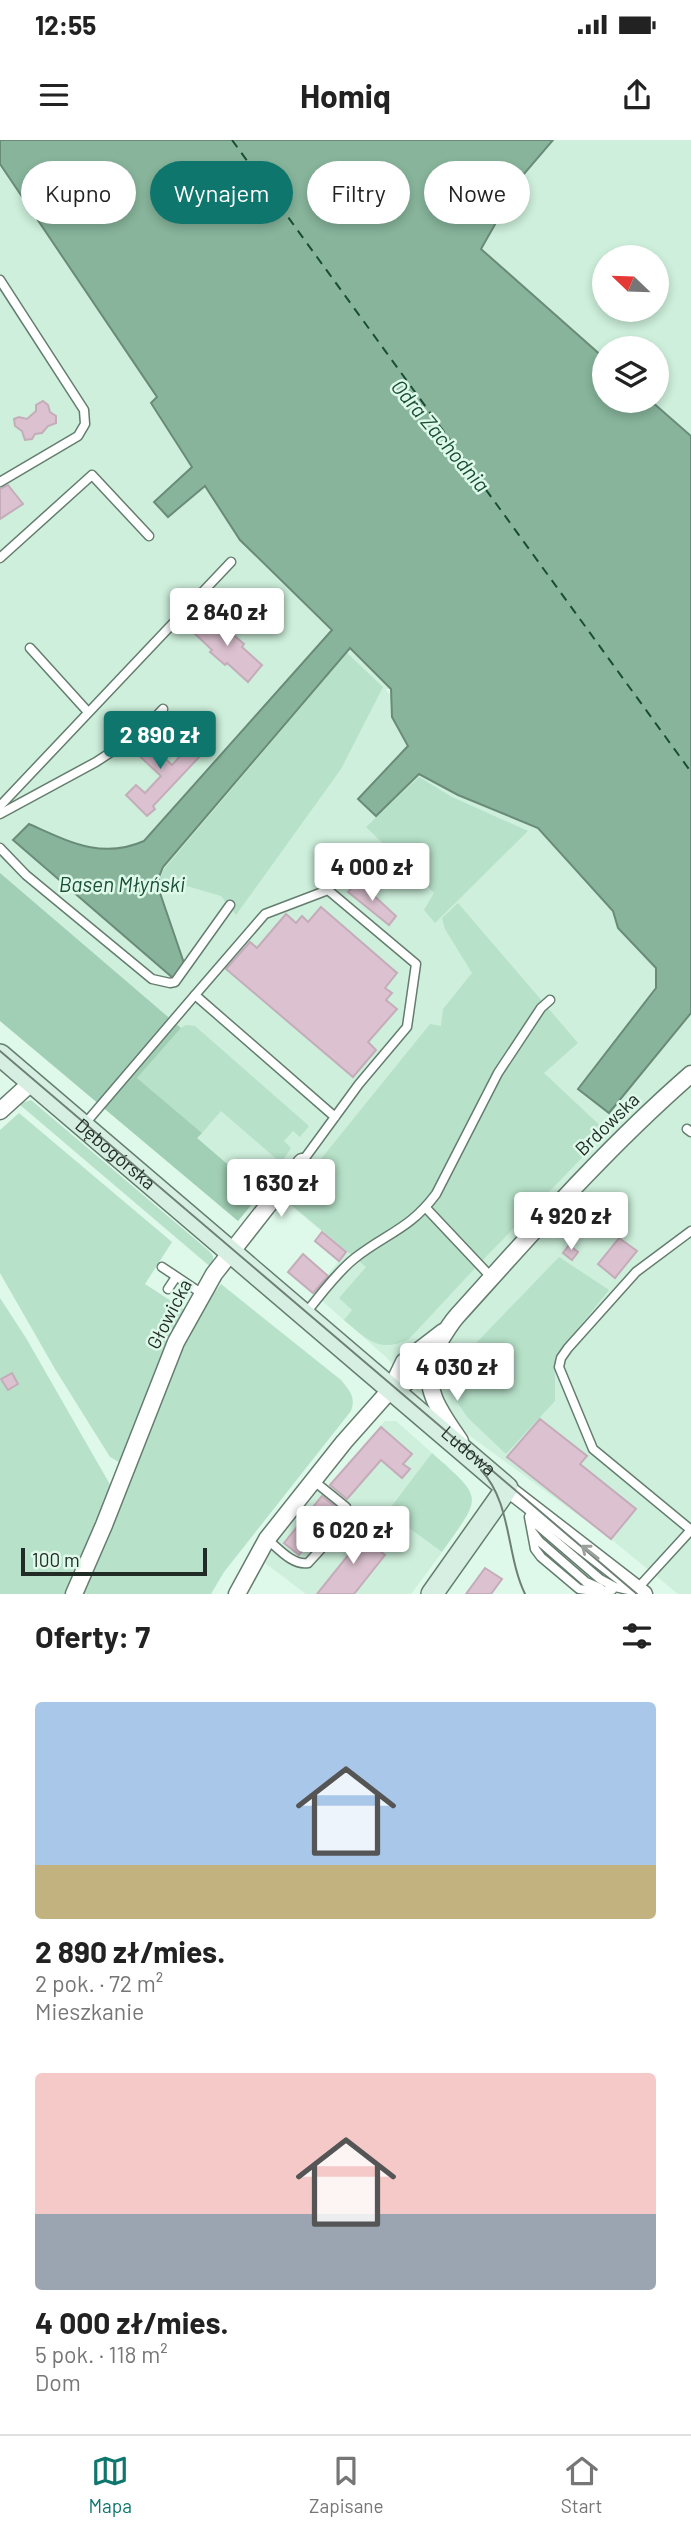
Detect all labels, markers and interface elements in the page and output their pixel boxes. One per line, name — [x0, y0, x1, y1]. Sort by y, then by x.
text: 12:55 — [35, 9, 96, 40]
icon: menu — [35, 76, 73, 114]
text: Homiq — [300, 76, 391, 114]
icon: share — [618, 76, 656, 114]
chip: Kupno — [21, 161, 136, 224]
chip: Wynajem — [150, 161, 293, 224]
chip: Filtry — [307, 161, 410, 224]
chip: Nowe — [424, 161, 530, 224]
north arrow — [592, 245, 668, 322]
map controls — [592, 245, 669, 413]
button: layers — [592, 336, 669, 413]
water label: Odra Zachodnia — [387, 374, 496, 496]
pin: 2 840 zł — [155, 588, 299, 648]
text: 2 840 zł — [186, 597, 268, 625]
pin: 2 890 zł — [88, 712, 232, 771]
text: 2 890 zł — [120, 720, 200, 748]
pin: 4 000 zł — [300, 844, 444, 903]
text: 4 000 zł — [330, 852, 414, 880]
water label: Basen Młyński — [59, 871, 186, 896]
street label: Brdowska — [570, 1087, 644, 1160]
street label: Dębogórska — [71, 1113, 161, 1194]
pin: 1 630 zł — [209, 1160, 353, 1219]
text: 1 630 zł — [243, 1168, 319, 1196]
pin: 4 920 zł — [499, 1192, 643, 1252]
text: 4 920 zł — [530, 1201, 612, 1229]
street label: Głowicka — [141, 1275, 196, 1353]
pin: 4 030 zł — [385, 1344, 529, 1403]
text: 4 030 zł — [416, 1352, 498, 1380]
street label: Ludowa — [437, 1421, 501, 1480]
pin: 6 020 zł — [281, 1506, 425, 1566]
text: 6 020 zł — [312, 1515, 394, 1543]
scale bar — [21, 1545, 206, 1577]
one-way arrow — [582, 1545, 600, 1560]
text: 100 m — [32, 1548, 80, 1571]
icon: filters — [618, 1617, 656, 1655]
text: Oferty: 7 — [35, 1618, 150, 1654]
icon: home — [283, 1748, 409, 1874]
text: 2 890 zł/mies. — [35, 1933, 225, 1969]
text: 2 pok. · 72 m² — [35, 1969, 163, 1997]
text: Mieszkanie — [35, 1997, 144, 2025]
icon: home — [283, 2119, 409, 2245]
text: 4 000 zł/mies. — [35, 2304, 229, 2340]
text: 5 pok. · 118 m² — [35, 2340, 168, 2368]
text: Dom — [35, 2368, 81, 2396]
tab: Mapa — [89, 2452, 132, 2517]
tab: Zapisane — [309, 2452, 384, 2517]
tab: Start — [561, 2452, 602, 2517]

